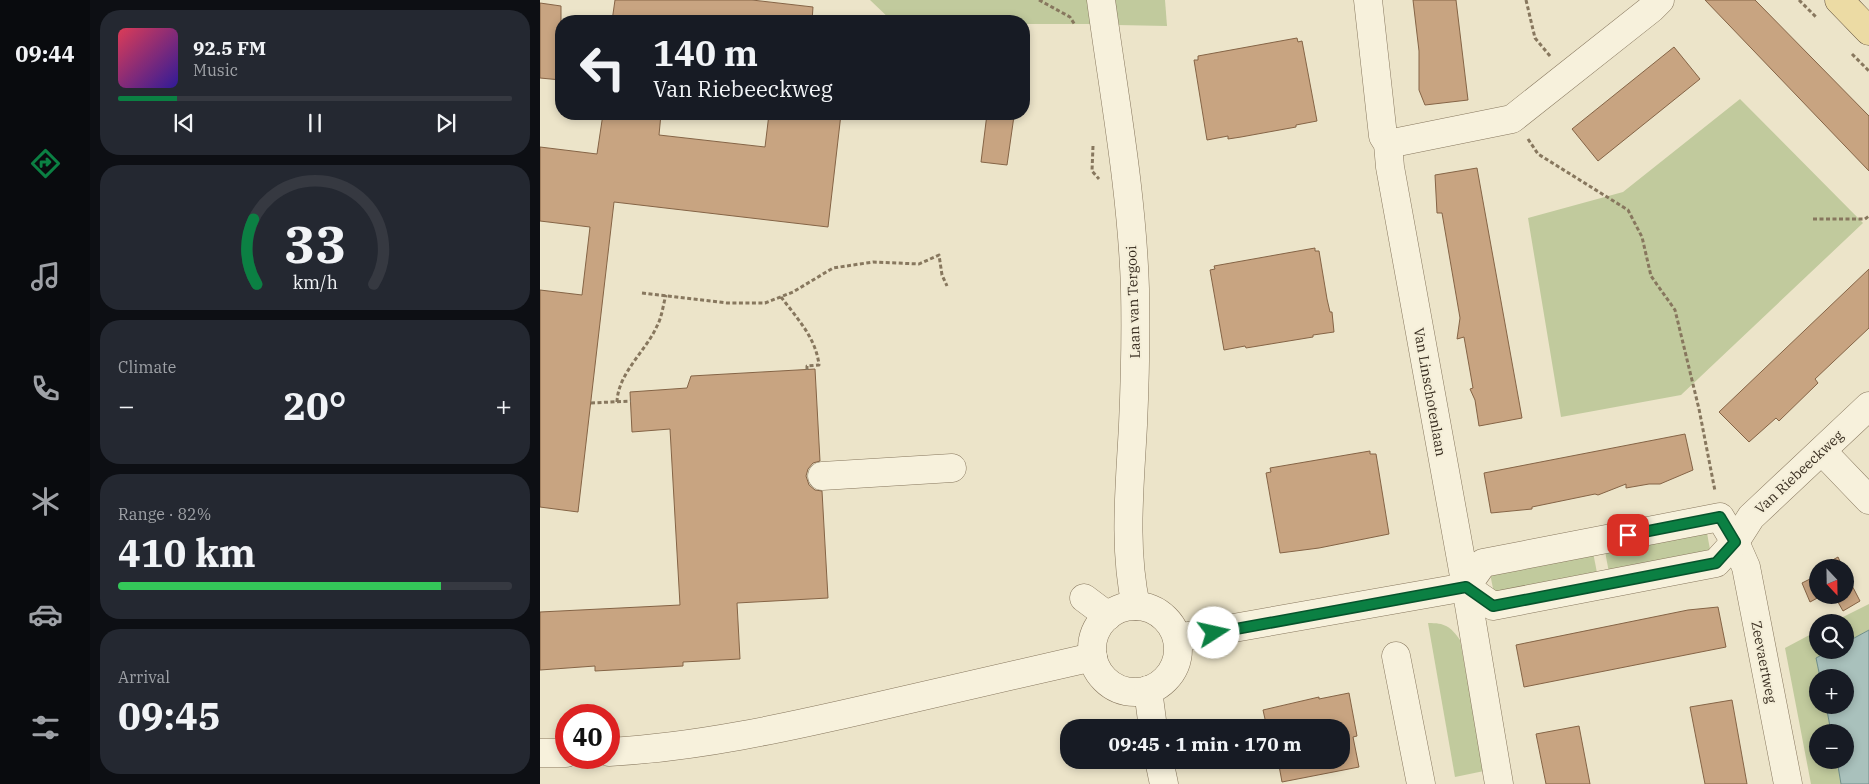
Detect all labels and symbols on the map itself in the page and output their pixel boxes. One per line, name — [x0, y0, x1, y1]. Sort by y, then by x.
street label: Laan van Tergooi — [1122, 245, 1144, 359]
street label: Van Linschotenlaan — [1410, 326, 1450, 458]
street label: Van Riebeeckweg — [1751, 426, 1847, 518]
pin — [1607, 514, 1649, 556]
north arrow — [1809, 559, 1854, 604]
position arrow — [1187, 606, 1239, 658]
street label: Zeevaertweg — [1747, 619, 1781, 705]
speed limit sign: 40 — [555, 704, 620, 769]

